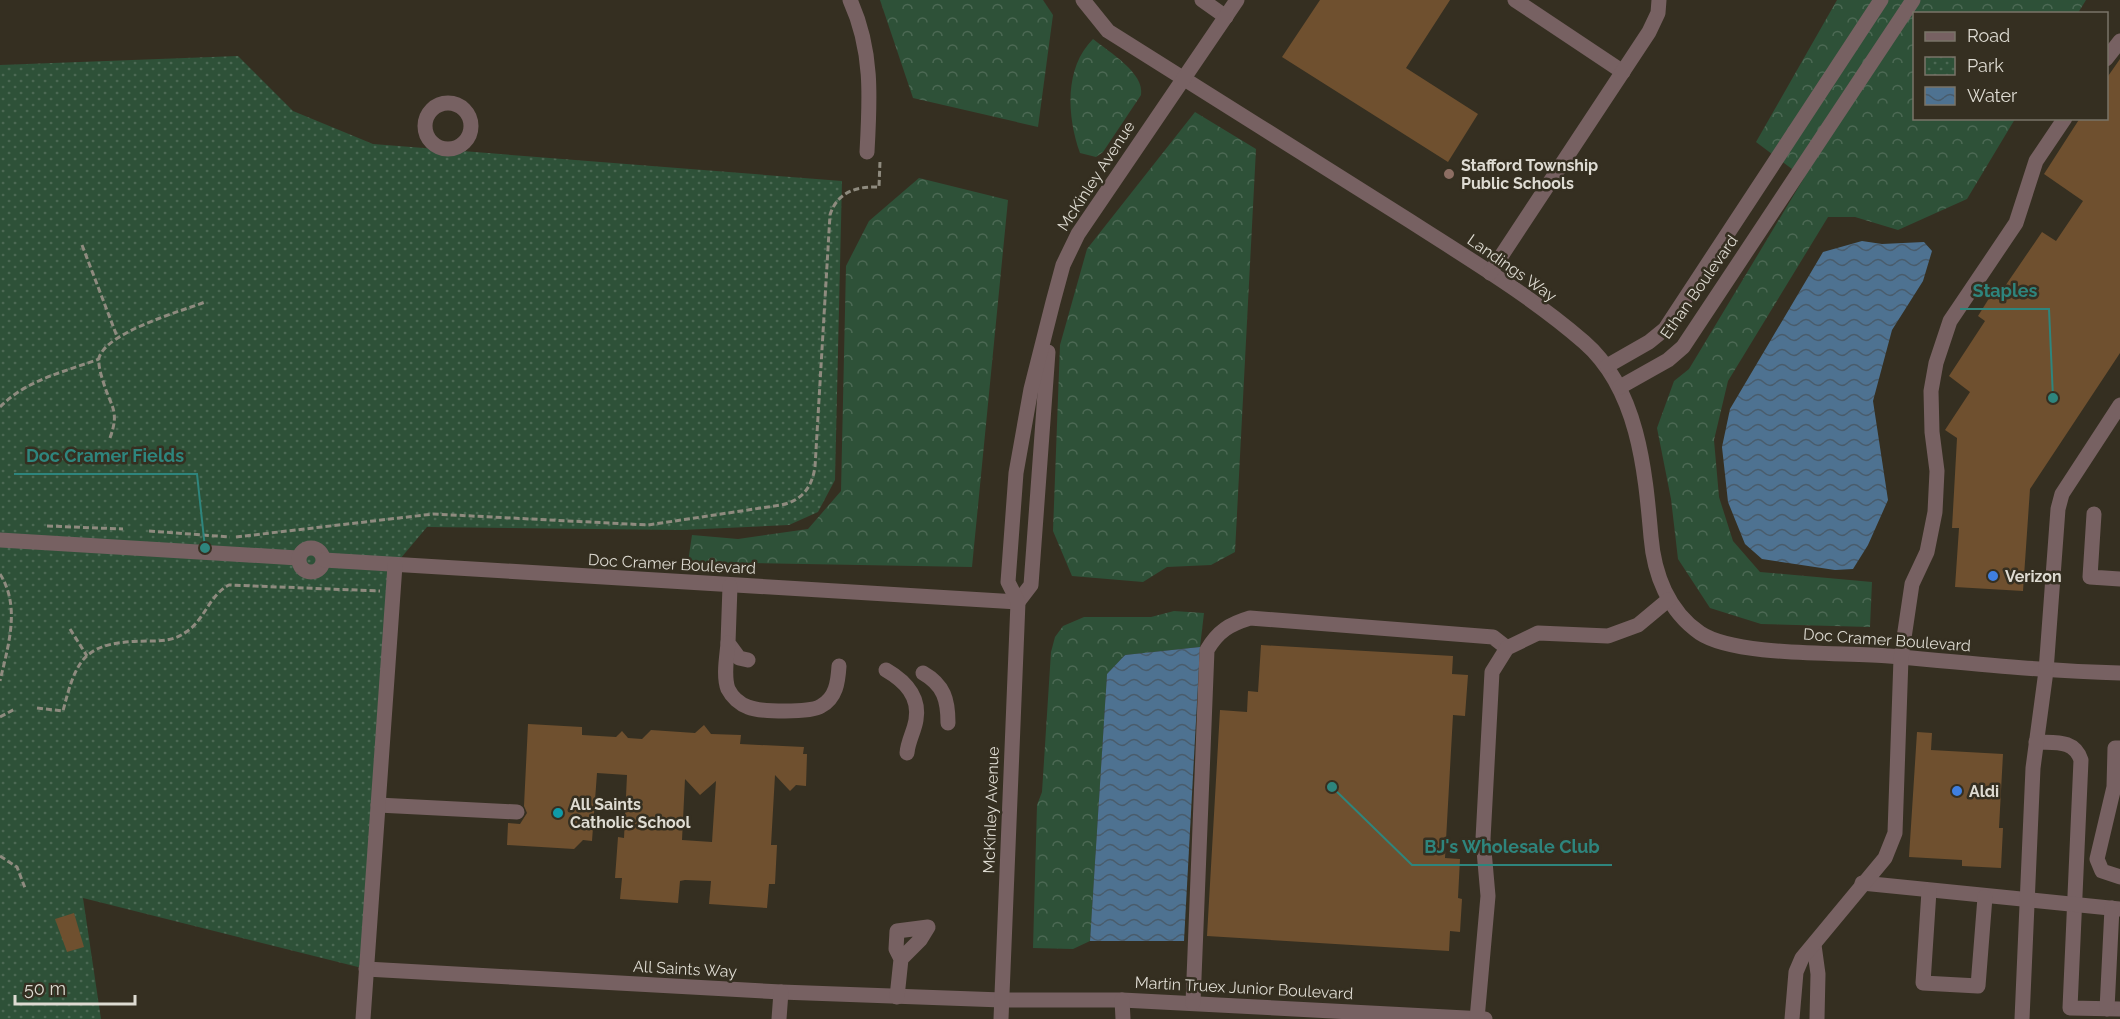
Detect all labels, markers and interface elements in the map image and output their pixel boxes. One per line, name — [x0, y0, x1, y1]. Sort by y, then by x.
legend — [1913, 12, 2108, 120]
text: Road — [1967, 25, 2010, 46]
text: Park — [1967, 55, 2004, 76]
text: Water — [1967, 85, 2018, 106]
street label: McKinley Avenue — [1053, 117, 1139, 235]
place label: Stafford Township Public Schools — [1461, 156, 1598, 193]
marker: Stafford Township Public Schools — [1442, 167, 1456, 181]
street label: Landings Way — [1464, 230, 1560, 306]
street label: Ethan Boulevard — [1656, 232, 1742, 342]
callout: Staples — [1960, 273, 2049, 309]
text: Staples — [1973, 280, 2038, 301]
callout: Doc Cramer Fields — [14, 438, 197, 474]
text: Doc Cramer Fields — [26, 445, 184, 466]
street label: Doc Cramer Boulevard — [588, 550, 756, 578]
place label: Verizon — [2005, 567, 2062, 586]
marker: Verizon — [1986, 569, 2000, 583]
street label: Doc Cramer Boulevard — [1802, 625, 1972, 655]
street label: McKinley Avenue — [979, 746, 1003, 874]
place label: Aldi — [1969, 782, 1999, 801]
marker: Aldi — [1950, 784, 1964, 798]
place label: All Saints Catholic School — [570, 795, 691, 832]
marker: All Saints Catholic School — [551, 806, 565, 820]
callout: BJ's Wholesale Club — [1412, 829, 1612, 865]
text: BJ's Wholesale Club — [1424, 836, 1600, 857]
street label: All Saints Way — [633, 957, 738, 981]
scale bar — [15, 968, 135, 1006]
street label: Martin Truex Junior Boulevard — [1134, 973, 1354, 1003]
text: 50 m — [24, 978, 66, 999]

